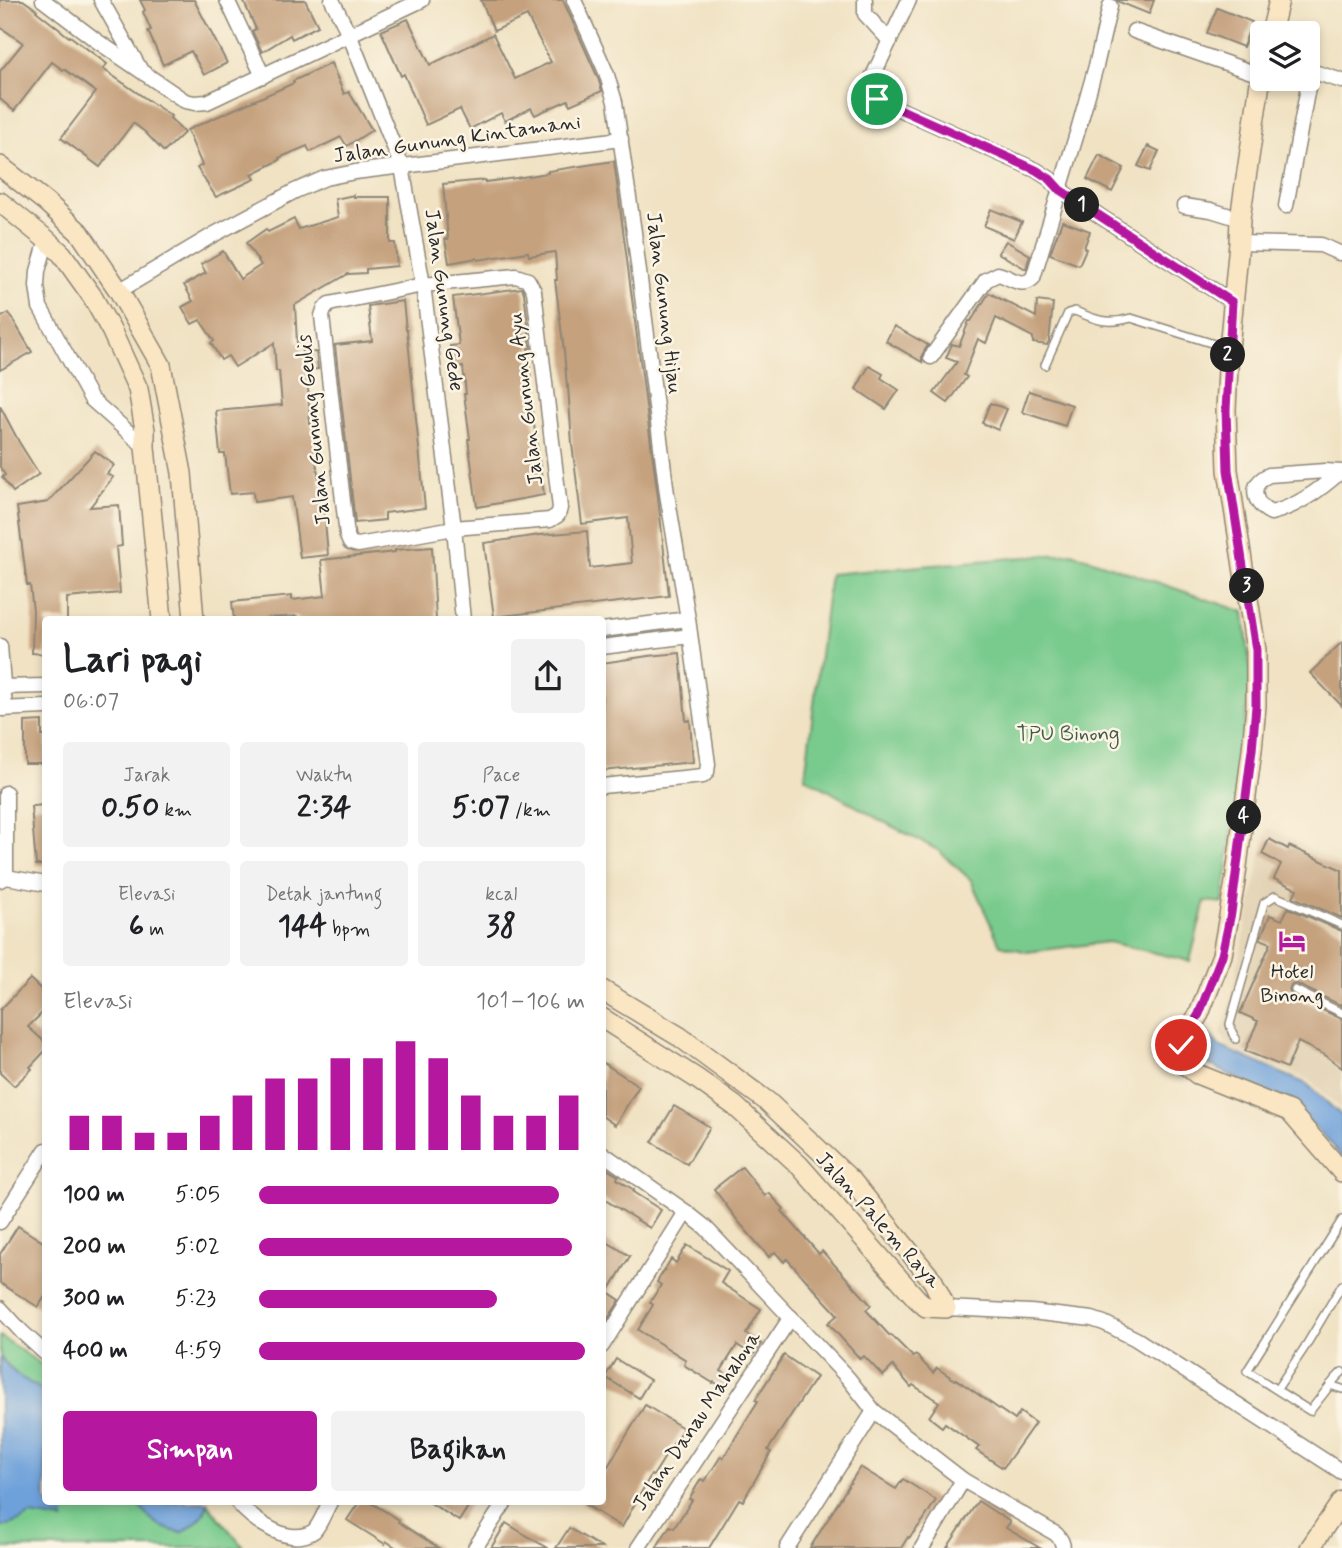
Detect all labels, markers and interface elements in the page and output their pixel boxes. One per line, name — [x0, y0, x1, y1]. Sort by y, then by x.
map controls — [1250, 21, 1320, 91]
button: layers — [1250, 21, 1320, 91]
pin — [847, 69, 907, 129]
icon: arrive — [858, 80, 896, 118]
street label: Jalan Gunung Kintamani — [331, 108, 583, 170]
pin: 1 — [1064, 188, 1100, 222]
text: 1 — [1077, 192, 1086, 217]
street label: Jalan Gunung Gede — [417, 207, 471, 393]
street label: Jalan Gunung Hijau — [639, 210, 689, 396]
street label: Jalan Gunung Ayu — [502, 311, 550, 487]
street label: Jalan Gunung Geulis — [290, 333, 338, 527]
pin: 2 — [1210, 338, 1246, 372]
text: 2 — [1223, 342, 1232, 367]
pin: 3 — [1230, 568, 1264, 604]
text: 3 — [1242, 573, 1251, 598]
text: Lari pagi — [63, 636, 202, 685]
button: share — [511, 639, 585, 713]
text: 06:07 — [63, 687, 119, 717]
park label: TPU Binong — [1016, 720, 1120, 749]
text: Jarak — [123, 763, 170, 788]
text: Waktu — [296, 763, 352, 788]
text: Pace — [482, 763, 520, 788]
text: 0.50 — [101, 788, 159, 827]
text: 2:34 — [297, 788, 351, 827]
text: 5:07 — [452, 788, 510, 827]
text: km — [159, 798, 192, 823]
text: /km — [510, 798, 551, 823]
pin: 4 — [1226, 800, 1262, 834]
text: 4 — [1238, 804, 1249, 829]
text: Elevasi — [118, 882, 175, 907]
text: Detak jantung — [265, 882, 383, 907]
text: kcal — [485, 882, 517, 907]
text: 6 — [129, 907, 144, 946]
text: 144 — [278, 907, 327, 946]
text: 38 — [486, 907, 516, 946]
text: m — [144, 917, 164, 942]
text: bpm — [327, 917, 370, 942]
hotel icon: Hotel Binong — [1277, 926, 1307, 956]
place label: Hotel Binong — [1260, 958, 1324, 1010]
text: Elevasi — [63, 987, 132, 1017]
text: 101–106 m — [476, 987, 585, 1017]
pin — [1151, 1015, 1211, 1075]
icon: check — [1162, 1026, 1200, 1064]
street label: Jalan Palem Raya — [809, 1146, 947, 1295]
text: 100 m — [63, 1180, 125, 1210]
text: 5:05 — [175, 1180, 220, 1210]
text: 200 m — [63, 1232, 126, 1262]
text: 5:02 — [175, 1232, 220, 1262]
text: 300 m — [63, 1284, 125, 1314]
text: 5:23 — [175, 1284, 216, 1314]
street label: Jalan Danau Mahalona — [626, 1325, 768, 1517]
text: 400 m — [63, 1336, 128, 1366]
text: 4:59 — [175, 1336, 222, 1366]
button: Simpan — [63, 1411, 317, 1491]
button: Bagikan — [331, 1411, 585, 1491]

